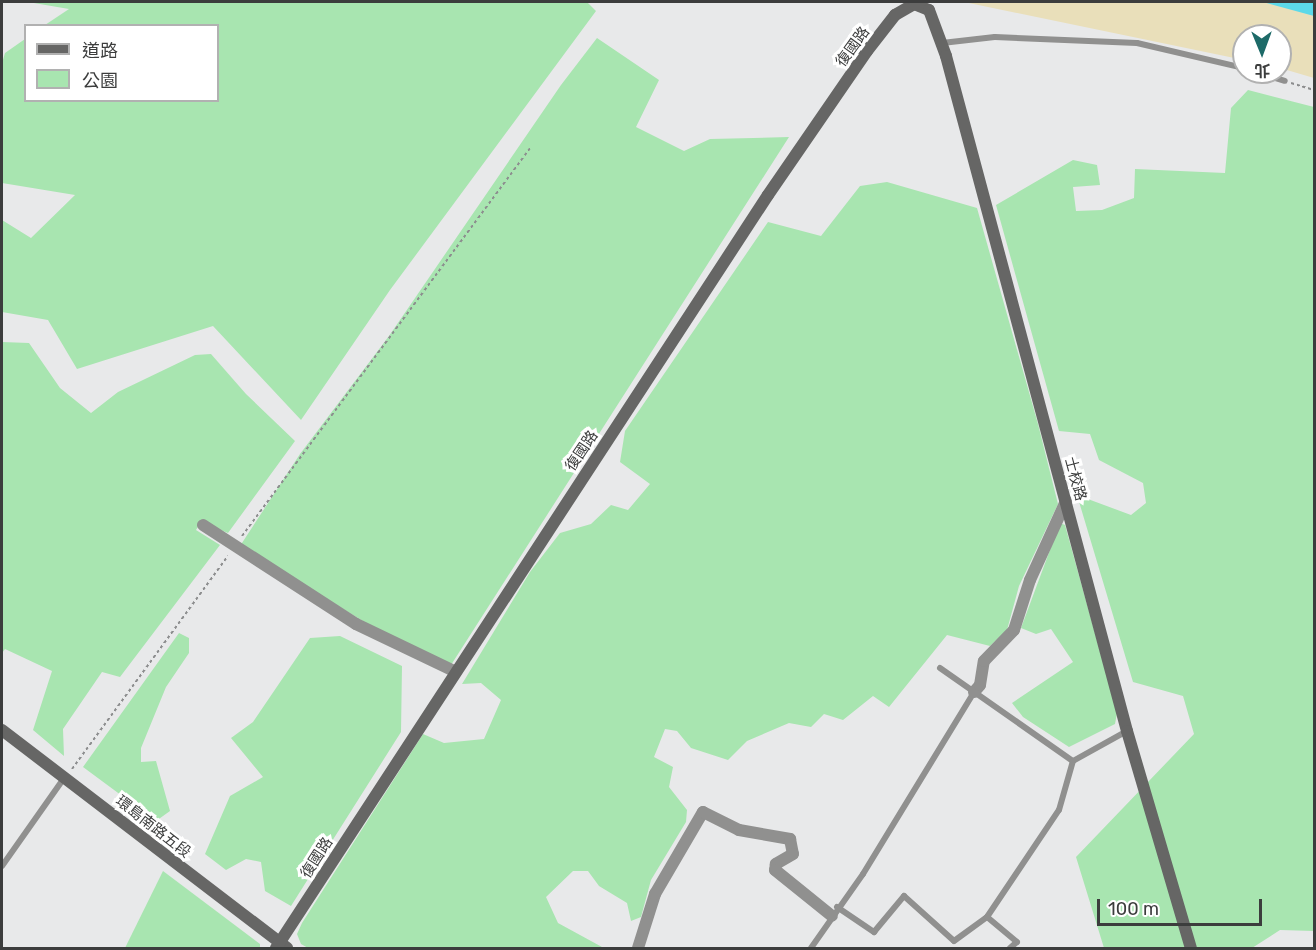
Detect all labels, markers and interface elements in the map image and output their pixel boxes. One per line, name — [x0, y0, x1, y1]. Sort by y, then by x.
legend — [24, 24, 219, 102]
street label: 復國路 — [832, 24, 874, 70]
north arrow — [1232, 24, 1292, 84]
text: 道路 — [82, 40, 118, 62]
text: 北 — [1254, 61, 1270, 80]
text: 公園 — [82, 70, 118, 92]
street label: 復國路 — [562, 427, 602, 475]
street label: 士校路 — [1060, 455, 1090, 503]
street label: 環島南路五段 — [112, 792, 194, 862]
street label: 復國路 — [297, 834, 337, 882]
scale bar — [1100, 887, 1265, 925]
text: 100 m — [1108, 898, 1159, 920]

